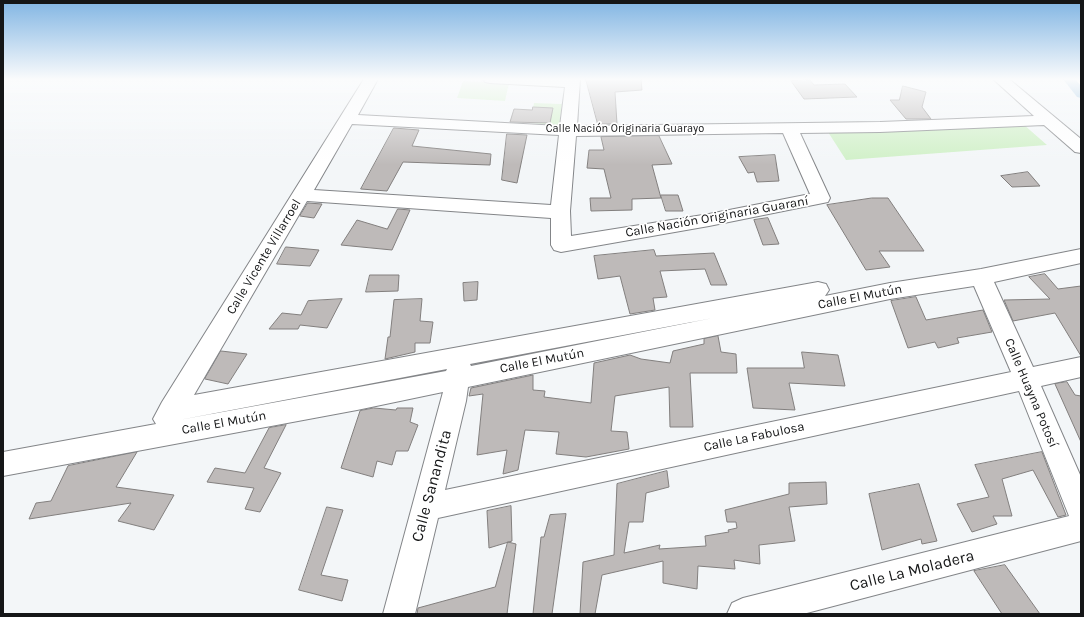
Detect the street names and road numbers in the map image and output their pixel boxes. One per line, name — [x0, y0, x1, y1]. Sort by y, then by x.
street label: Calle Nación Originaria Guarayo — [546, 122, 704, 136]
street label: Calle Nación Originaria Guaraní — [624, 193, 810, 241]
street label: Calle Vicente Villarroel — [223, 197, 305, 317]
street label: Calle El Mutún — [816, 281, 904, 313]
street label: Calle Huayna Potosí — [1001, 336, 1061, 450]
street label: Calle El Mutún — [498, 345, 586, 377]
street label: Calle El Mutún — [180, 408, 268, 438]
street label: Calle La Fabulosa — [702, 419, 806, 455]
street label: Calle Sanandita — [408, 428, 456, 544]
street label: Calle La Moladera — [848, 546, 976, 596]

